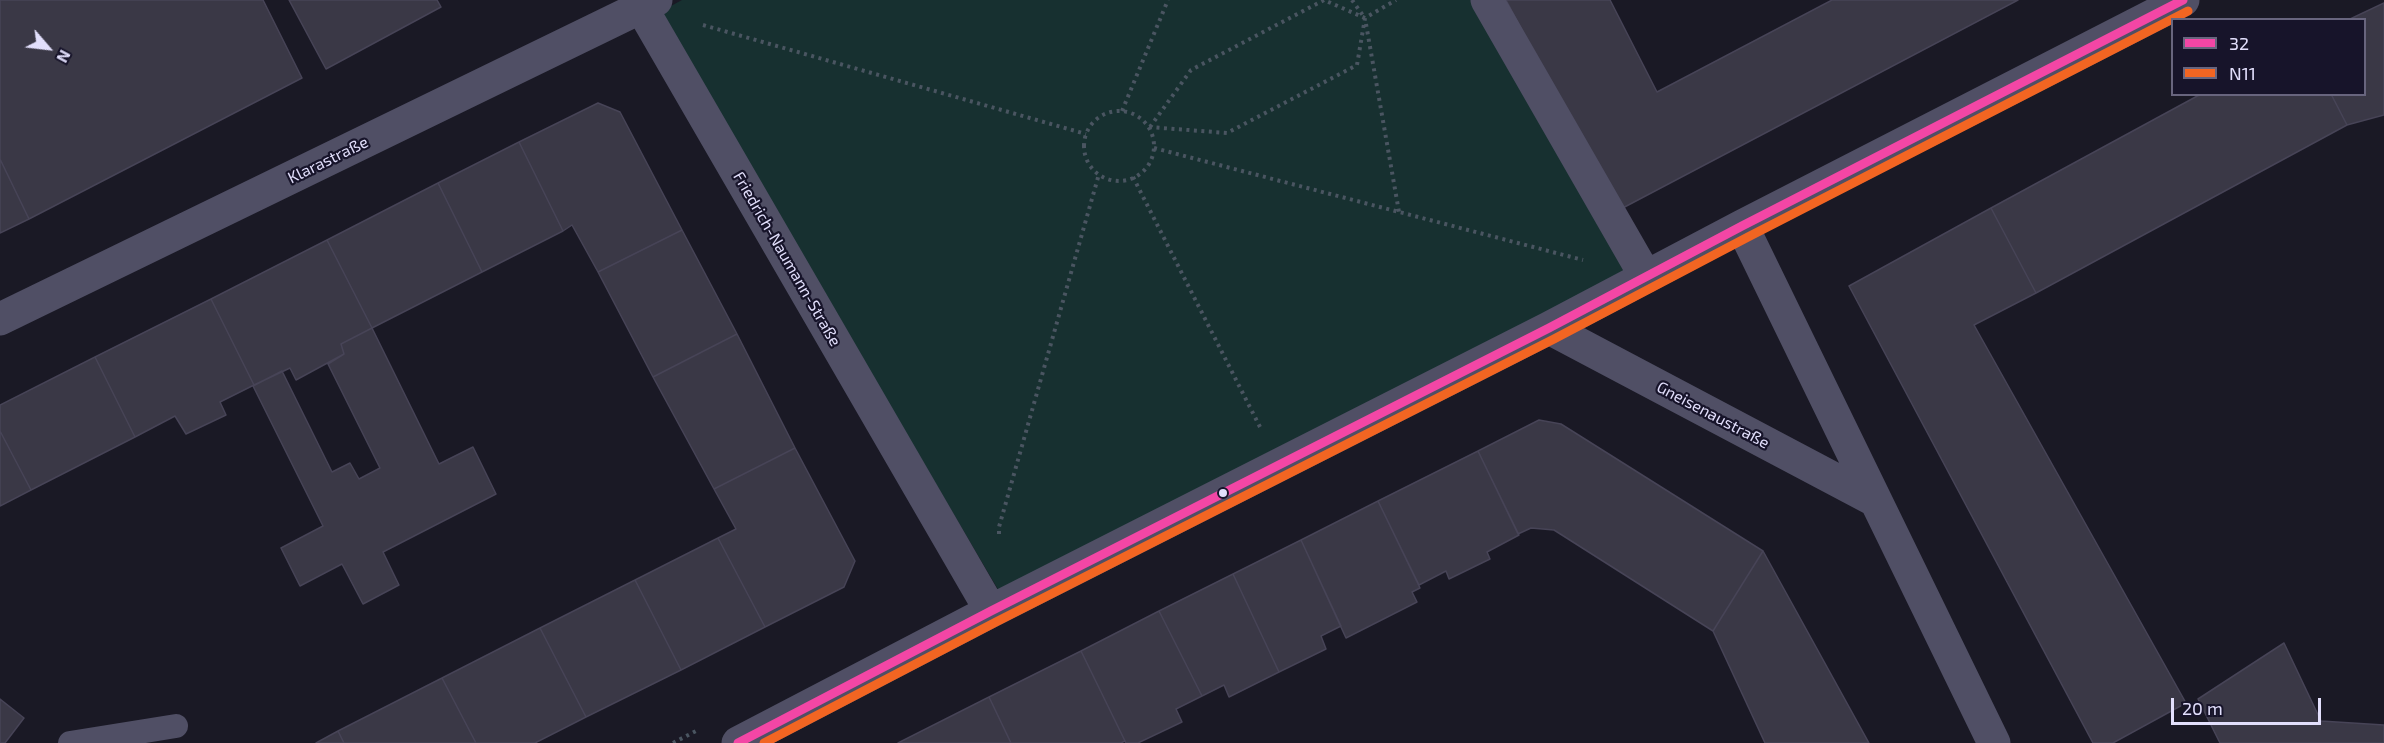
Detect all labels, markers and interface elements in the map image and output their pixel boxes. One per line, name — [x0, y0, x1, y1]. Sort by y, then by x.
north arrow — [18, 18, 78, 78]
legend — [2171, 18, 2366, 96]
text: 32 — [2229, 32, 2249, 54]
text: N — [53, 47, 75, 66]
text: N11 — [2229, 62, 2256, 84]
street label: Klarastraße — [285, 132, 371, 188]
street label: Friedrich-Naumann-Straße — [729, 168, 845, 350]
street label: Gneisenaustraße — [1653, 377, 1773, 453]
unlabelled marker — [1217, 487, 1229, 499]
scale bar — [2174, 686, 2324, 724]
text: 20 m — [2182, 697, 2223, 719]

